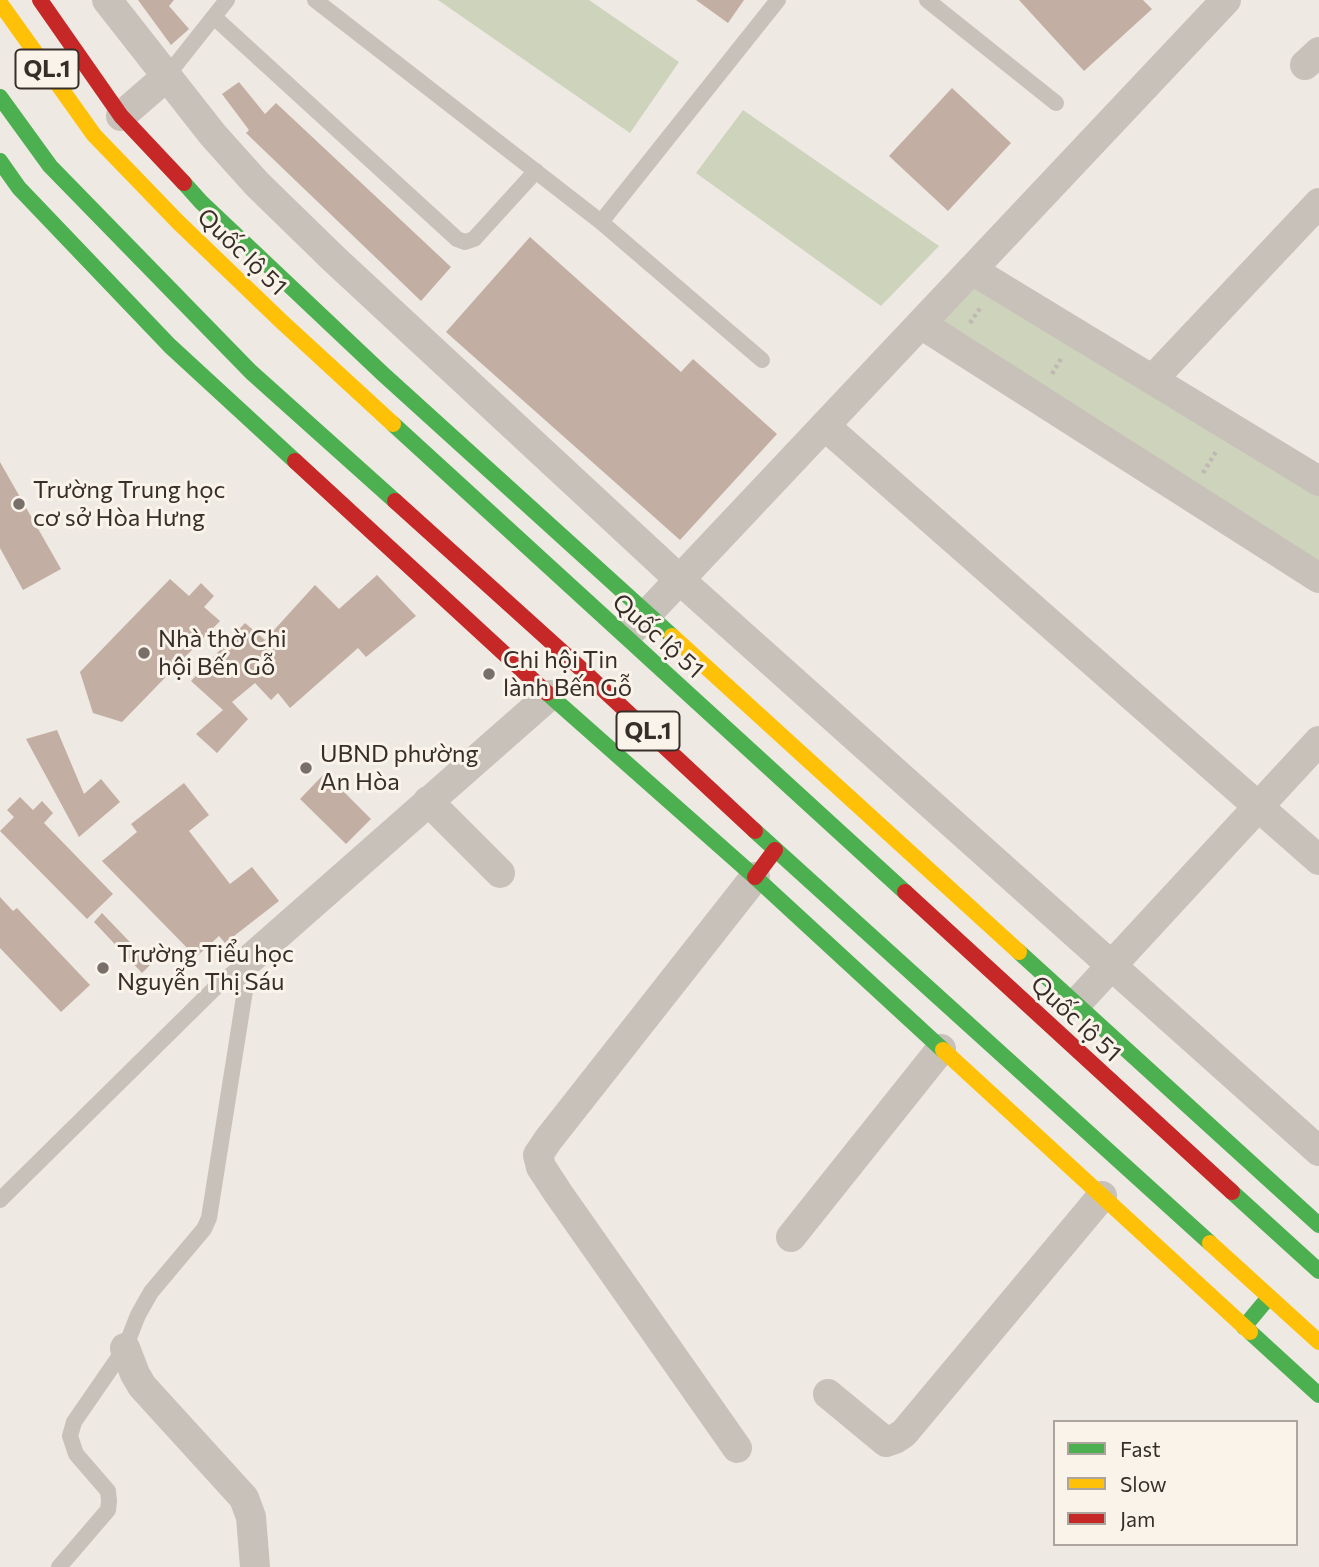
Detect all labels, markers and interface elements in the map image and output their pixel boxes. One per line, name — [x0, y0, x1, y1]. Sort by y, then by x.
road number: QL.1 — [16, 50, 78, 88]
street label: Quốc lộ 51 — [191, 202, 293, 302]
place label: Trường Trung học cơ sở Hòa Hưng — [33, 476, 225, 532]
marker: Trường Trung học cơ sở Hòa Hưng — [11, 496, 27, 512]
street label: Quốc lộ 51 — [606, 588, 710, 684]
place label: Nhà thờ Chi hội Bến Gỗ — [158, 625, 287, 681]
marker: Nhà thờ Chi hội Bến Gỗ — [136, 645, 152, 661]
place label: Chi hội Tin lành Bến Gỗ — [503, 646, 632, 702]
marker: Chi hội Tin lành Bến Gỗ — [481, 666, 497, 682]
road number: QL.1 — [616, 712, 680, 750]
place label: UBND phường An Hòa — [320, 740, 478, 796]
marker: UBND phường An Hòa — [298, 760, 314, 776]
place label: Trường Tiểu học Nguyễn Thị Sáu — [117, 940, 294, 996]
marker: Trường Tiểu học Nguyễn Thị Sáu — [95, 960, 111, 976]
street label: Quốc lộ 51 — [1025, 970, 1127, 1068]
legend — [1053, 1420, 1298, 1546]
text: Fast — [1120, 1436, 1161, 1461]
text: Slow — [1120, 1471, 1167, 1496]
text: Jam — [1120, 1506, 1155, 1531]

